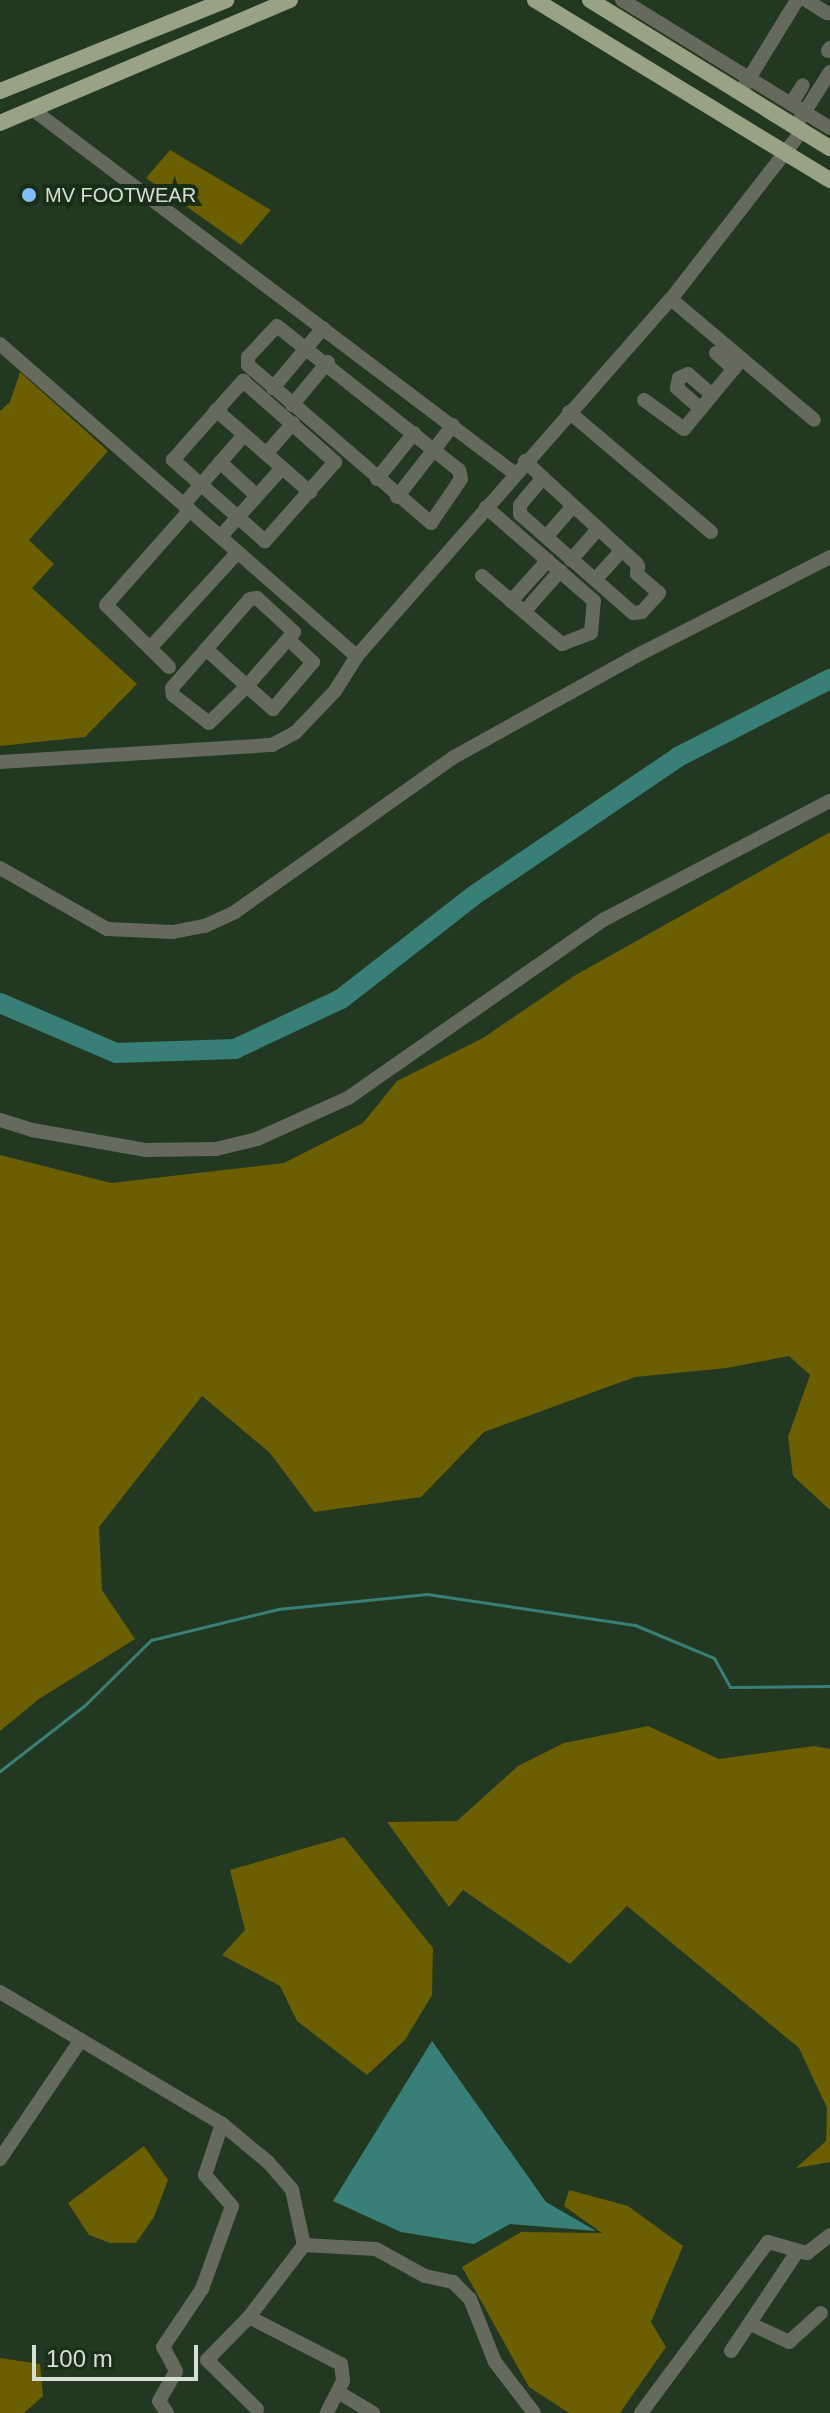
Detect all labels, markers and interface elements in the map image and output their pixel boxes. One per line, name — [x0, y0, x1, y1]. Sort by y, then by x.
place label: MV FOOTWEAR — [45, 183, 196, 207]
marker: MV FOOTWEAR — [20, 186, 38, 204]
scale bar — [36, 2329, 202, 2379]
text: 100 m — [46, 2345, 113, 2372]

